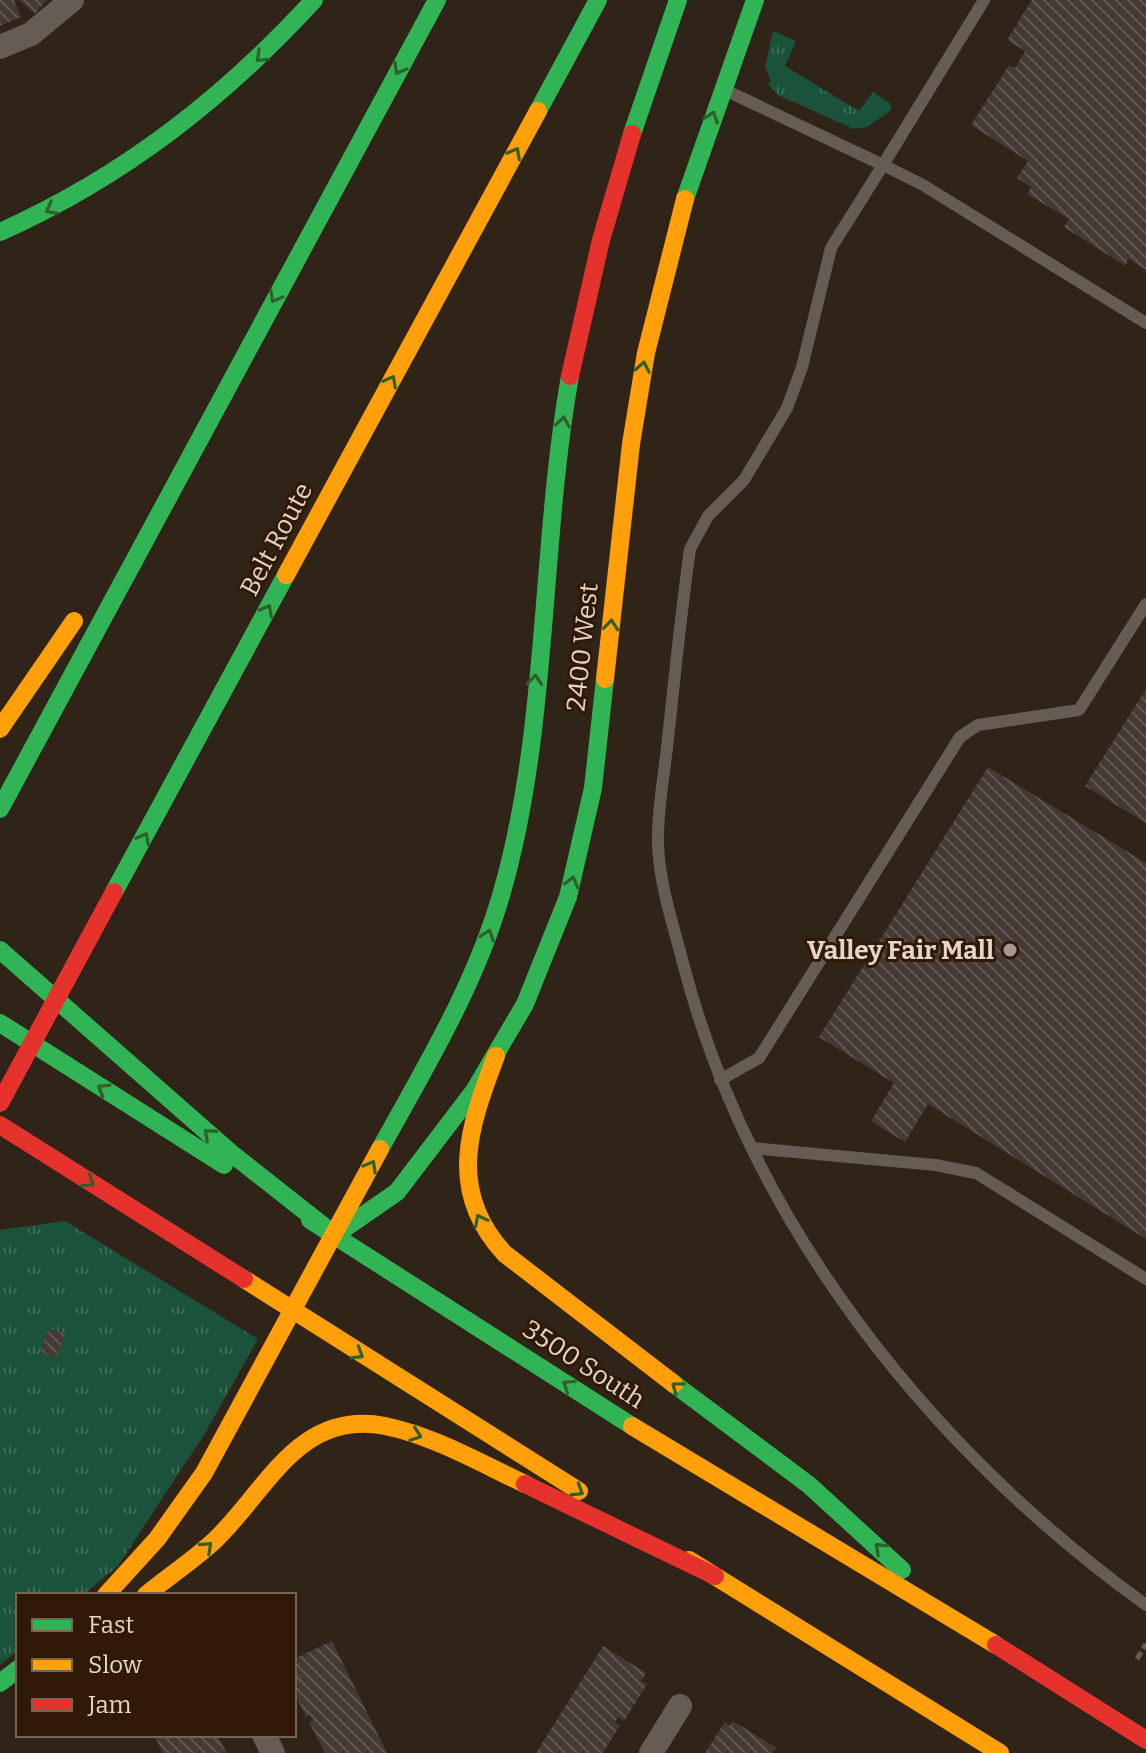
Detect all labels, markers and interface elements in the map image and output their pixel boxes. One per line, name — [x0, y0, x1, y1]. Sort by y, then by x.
one-way arrow — [256, 48, 270, 62]
one-way arrow — [394, 60, 409, 75]
one-way arrow — [702, 110, 718, 124]
one-way arrow — [506, 146, 521, 161]
one-way arrow — [45, 199, 59, 214]
one-way arrow — [270, 289, 285, 303]
one-way arrow — [634, 360, 651, 374]
one-way arrow — [382, 375, 397, 389]
one-way arrow — [554, 415, 571, 428]
street label: Belt Route — [234, 477, 319, 601]
street label: 2400 West — [560, 581, 605, 713]
one-way arrow — [258, 603, 273, 618]
one-way arrow — [602, 618, 619, 631]
one-way arrow — [527, 673, 544, 686]
one-way arrow — [134, 832, 149, 847]
one-way arrow — [562, 875, 579, 889]
one-way arrow — [479, 929, 495, 943]
place label: Valley Fair Mall — [807, 935, 994, 966]
marker: Valley Fair Mall — [1001, 941, 1019, 959]
one-way arrow — [97, 1083, 112, 1098]
one-way arrow — [203, 1129, 218, 1144]
one-way arrow — [361, 1160, 377, 1175]
one-way arrow — [80, 1172, 95, 1187]
one-way arrow — [474, 1213, 490, 1228]
street label: 3500 South — [517, 1314, 650, 1415]
one-way arrow — [349, 1344, 364, 1359]
one-way arrow — [562, 1379, 577, 1394]
one-way arrow — [671, 1382, 686, 1396]
one-way arrow — [409, 1426, 423, 1442]
one-way arrow — [570, 1482, 584, 1497]
one-way arrow — [198, 1541, 212, 1556]
one-way arrow — [875, 1543, 889, 1558]
legend — [16, 1593, 296, 1737]
text: Fast — [88, 1611, 134, 1639]
text: Slow — [88, 1651, 143, 1679]
text: Jam — [87, 1691, 132, 1719]

